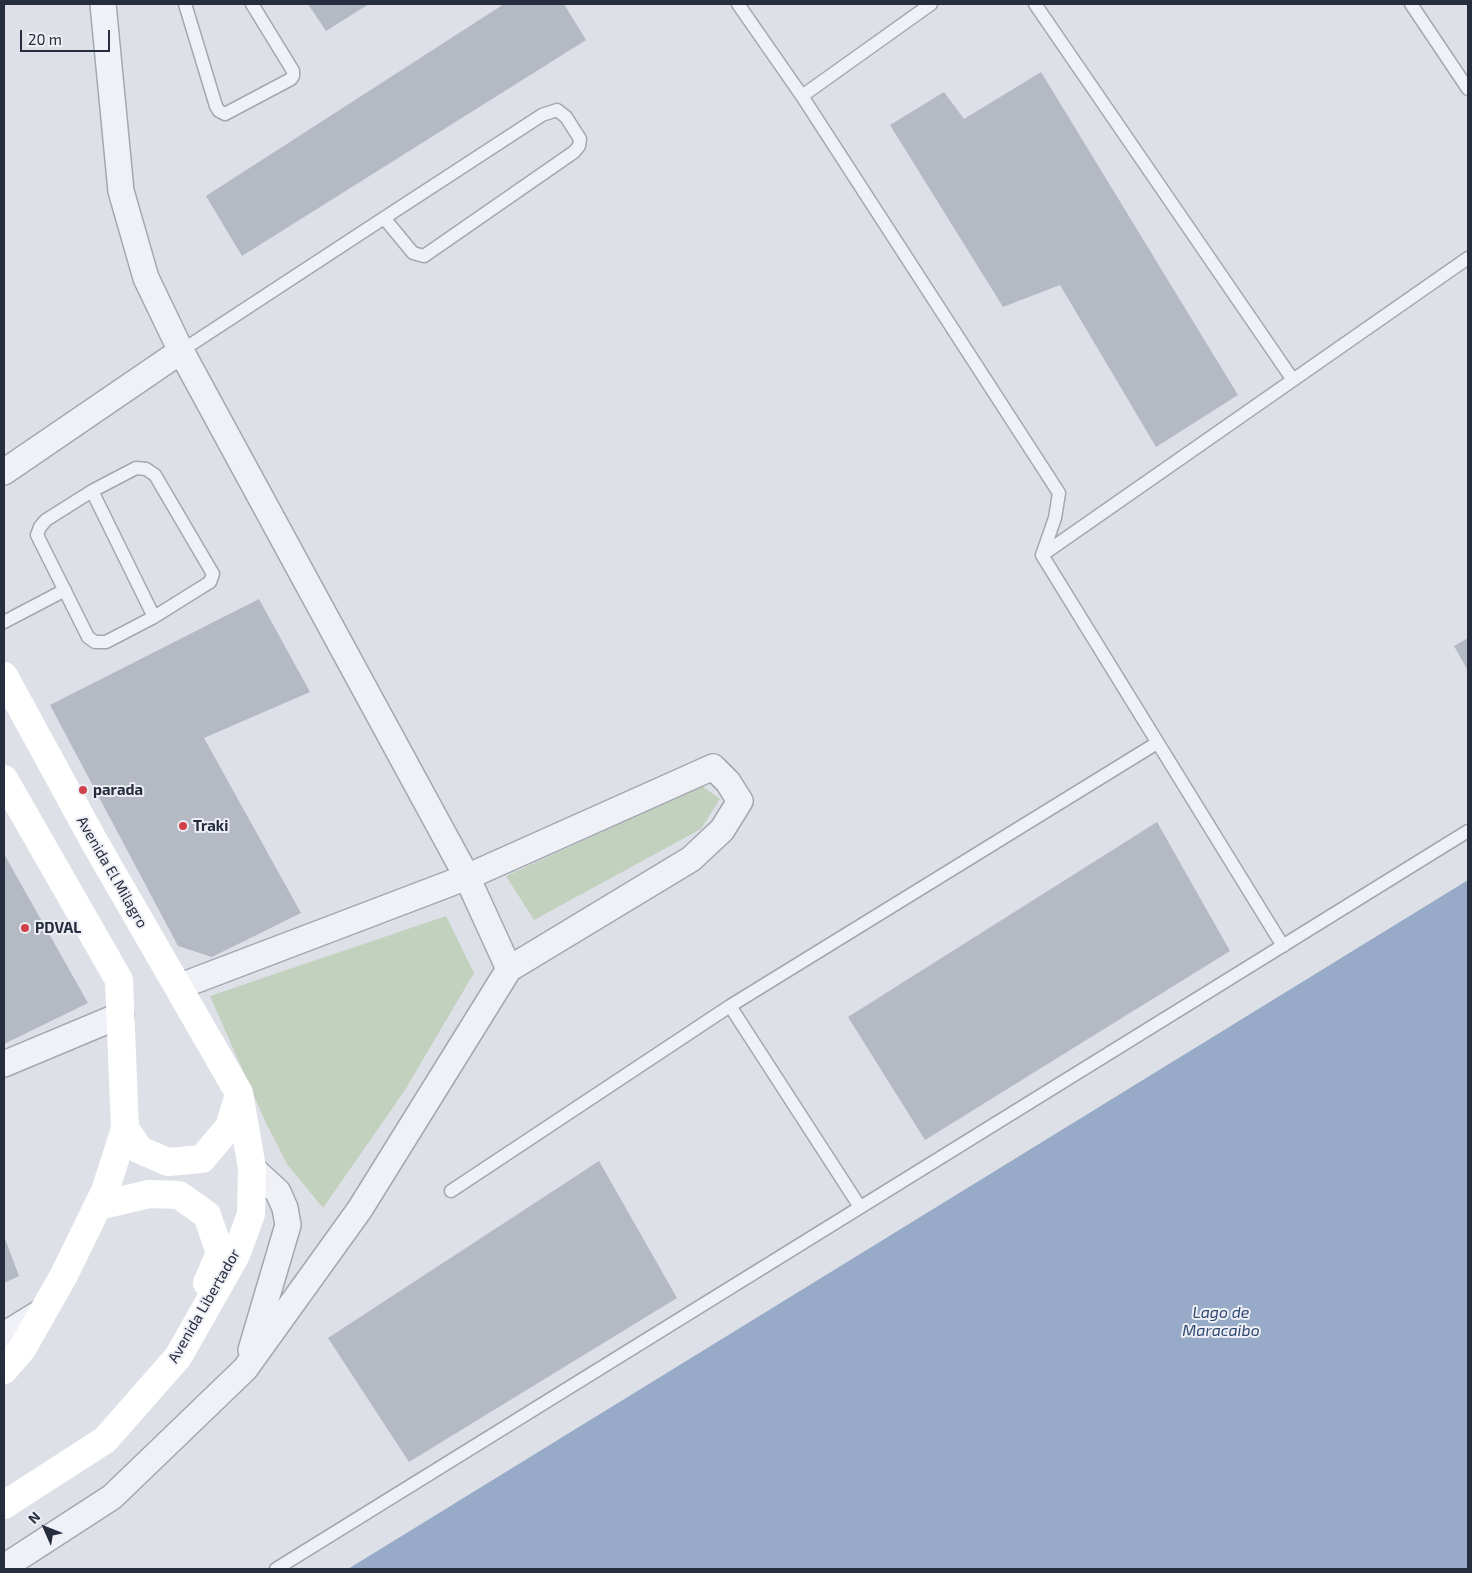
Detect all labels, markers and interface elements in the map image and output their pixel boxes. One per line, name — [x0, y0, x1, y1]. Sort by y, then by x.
scale bar — [22, 20, 112, 52]
text: 20 m — [28, 30, 62, 48]
place label: parada — [93, 781, 143, 799]
marker: parada — [77, 784, 89, 796]
street label: Avenida El Milagro — [73, 813, 151, 931]
place label: Traki — [193, 817, 228, 835]
marker: Traki — [177, 820, 189, 832]
place label: PDVAL — [35, 919, 81, 937]
marker: PDVAL — [19, 922, 31, 934]
street label: Avenida Libertador — [164, 1246, 244, 1366]
water label: Lago de Maracaibo — [1182, 1303, 1260, 1341]
north arrow — [20, 1503, 70, 1553]
text: N — [24, 1508, 43, 1527]

